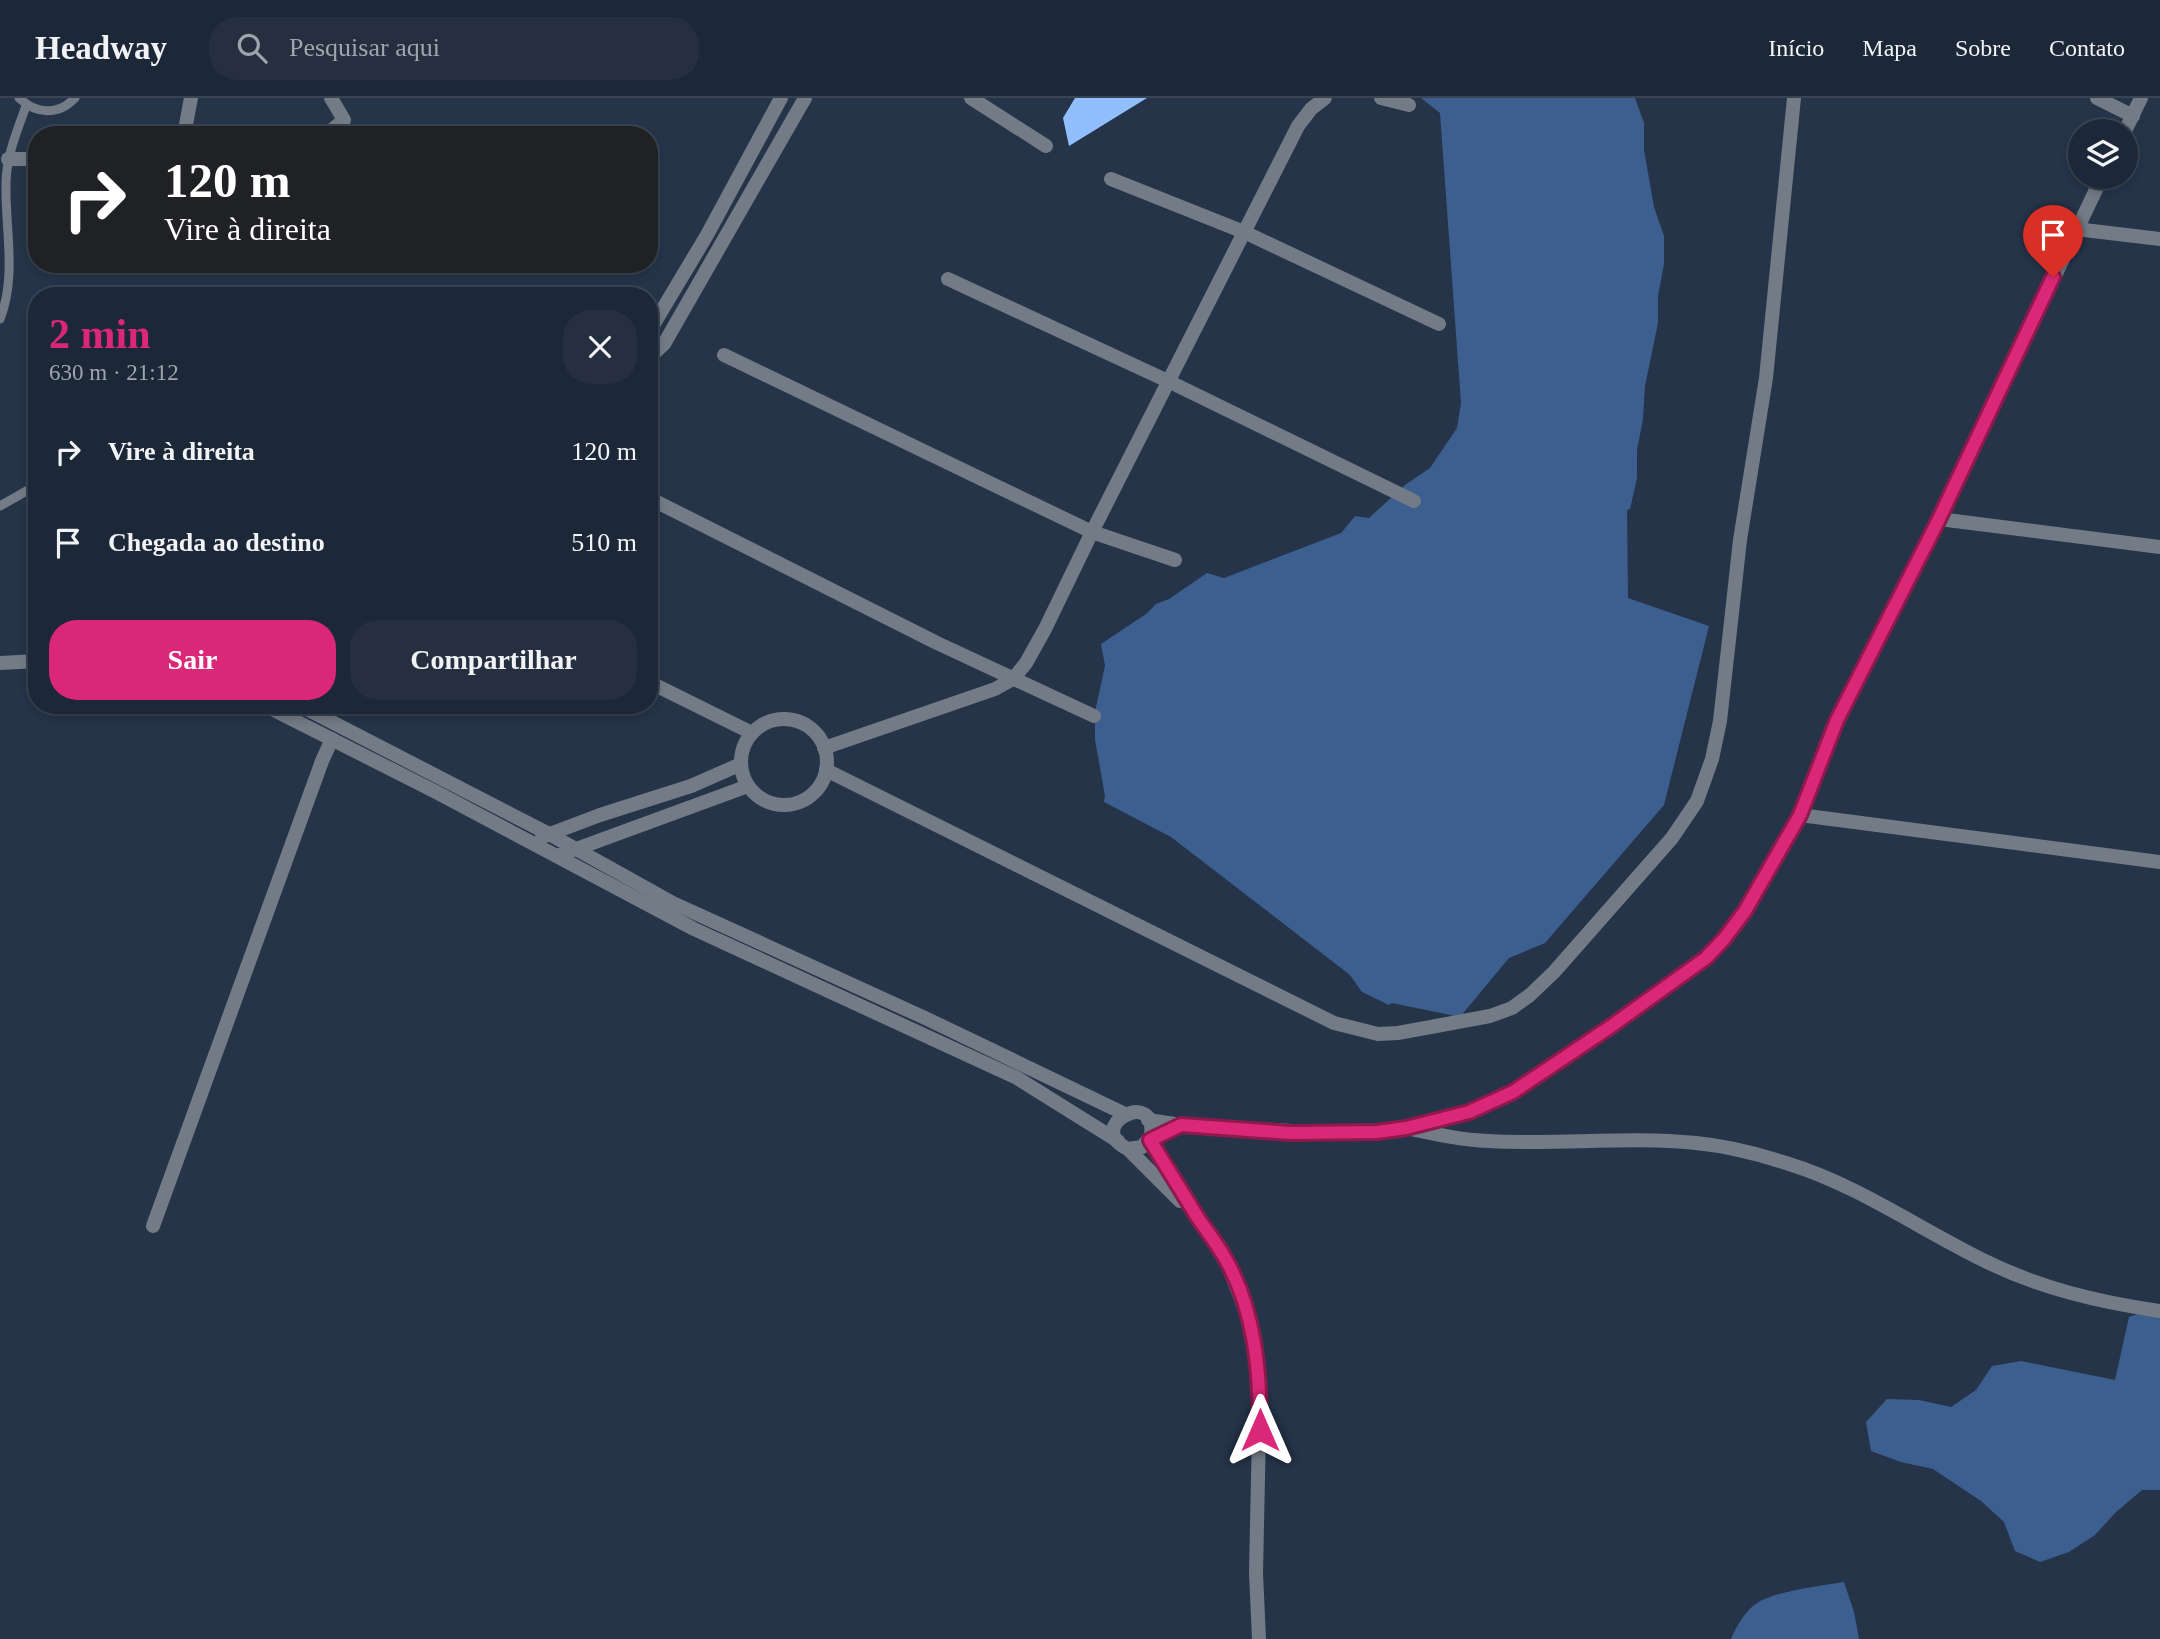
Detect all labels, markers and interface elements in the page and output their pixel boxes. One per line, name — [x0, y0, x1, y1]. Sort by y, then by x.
search box — [209, 17, 699, 80]
icon: search — [233, 29, 271, 67]
text: Headway — [35, 30, 167, 66]
text: Pesquisar aqui — [289, 33, 440, 62]
text: Início — [1768, 35, 1824, 61]
text: Mapa — [1862, 35, 1917, 61]
text: Sobre — [1955, 35, 2011, 61]
text: Contato — [2049, 35, 2125, 61]
map controls — [2068, 119, 2138, 189]
button: layers — [2068, 119, 2138, 189]
text: 120 m — [164, 153, 291, 208]
icon: right — [49, 154, 140, 245]
pin — [2023, 205, 2083, 277]
text: Vire à direita — [164, 211, 331, 247]
icon: arrive — [2034, 216, 2072, 254]
button: close — [563, 310, 637, 384]
text: 2 min — [49, 311, 151, 357]
text: 630 m · 21:12 — [49, 360, 179, 385]
icon: right — [49, 433, 87, 471]
text: Vire à direita — [108, 437, 255, 466]
text: 120 m — [571, 437, 637, 466]
icon: arrive — [49, 524, 87, 562]
text: Chegada ao destino — [108, 528, 325, 557]
text: 510 m — [571, 528, 637, 557]
button: Sair — [49, 620, 336, 700]
button: Compartilhar — [350, 620, 637, 700]
position arrow — [1223, 1393, 1297, 1467]

